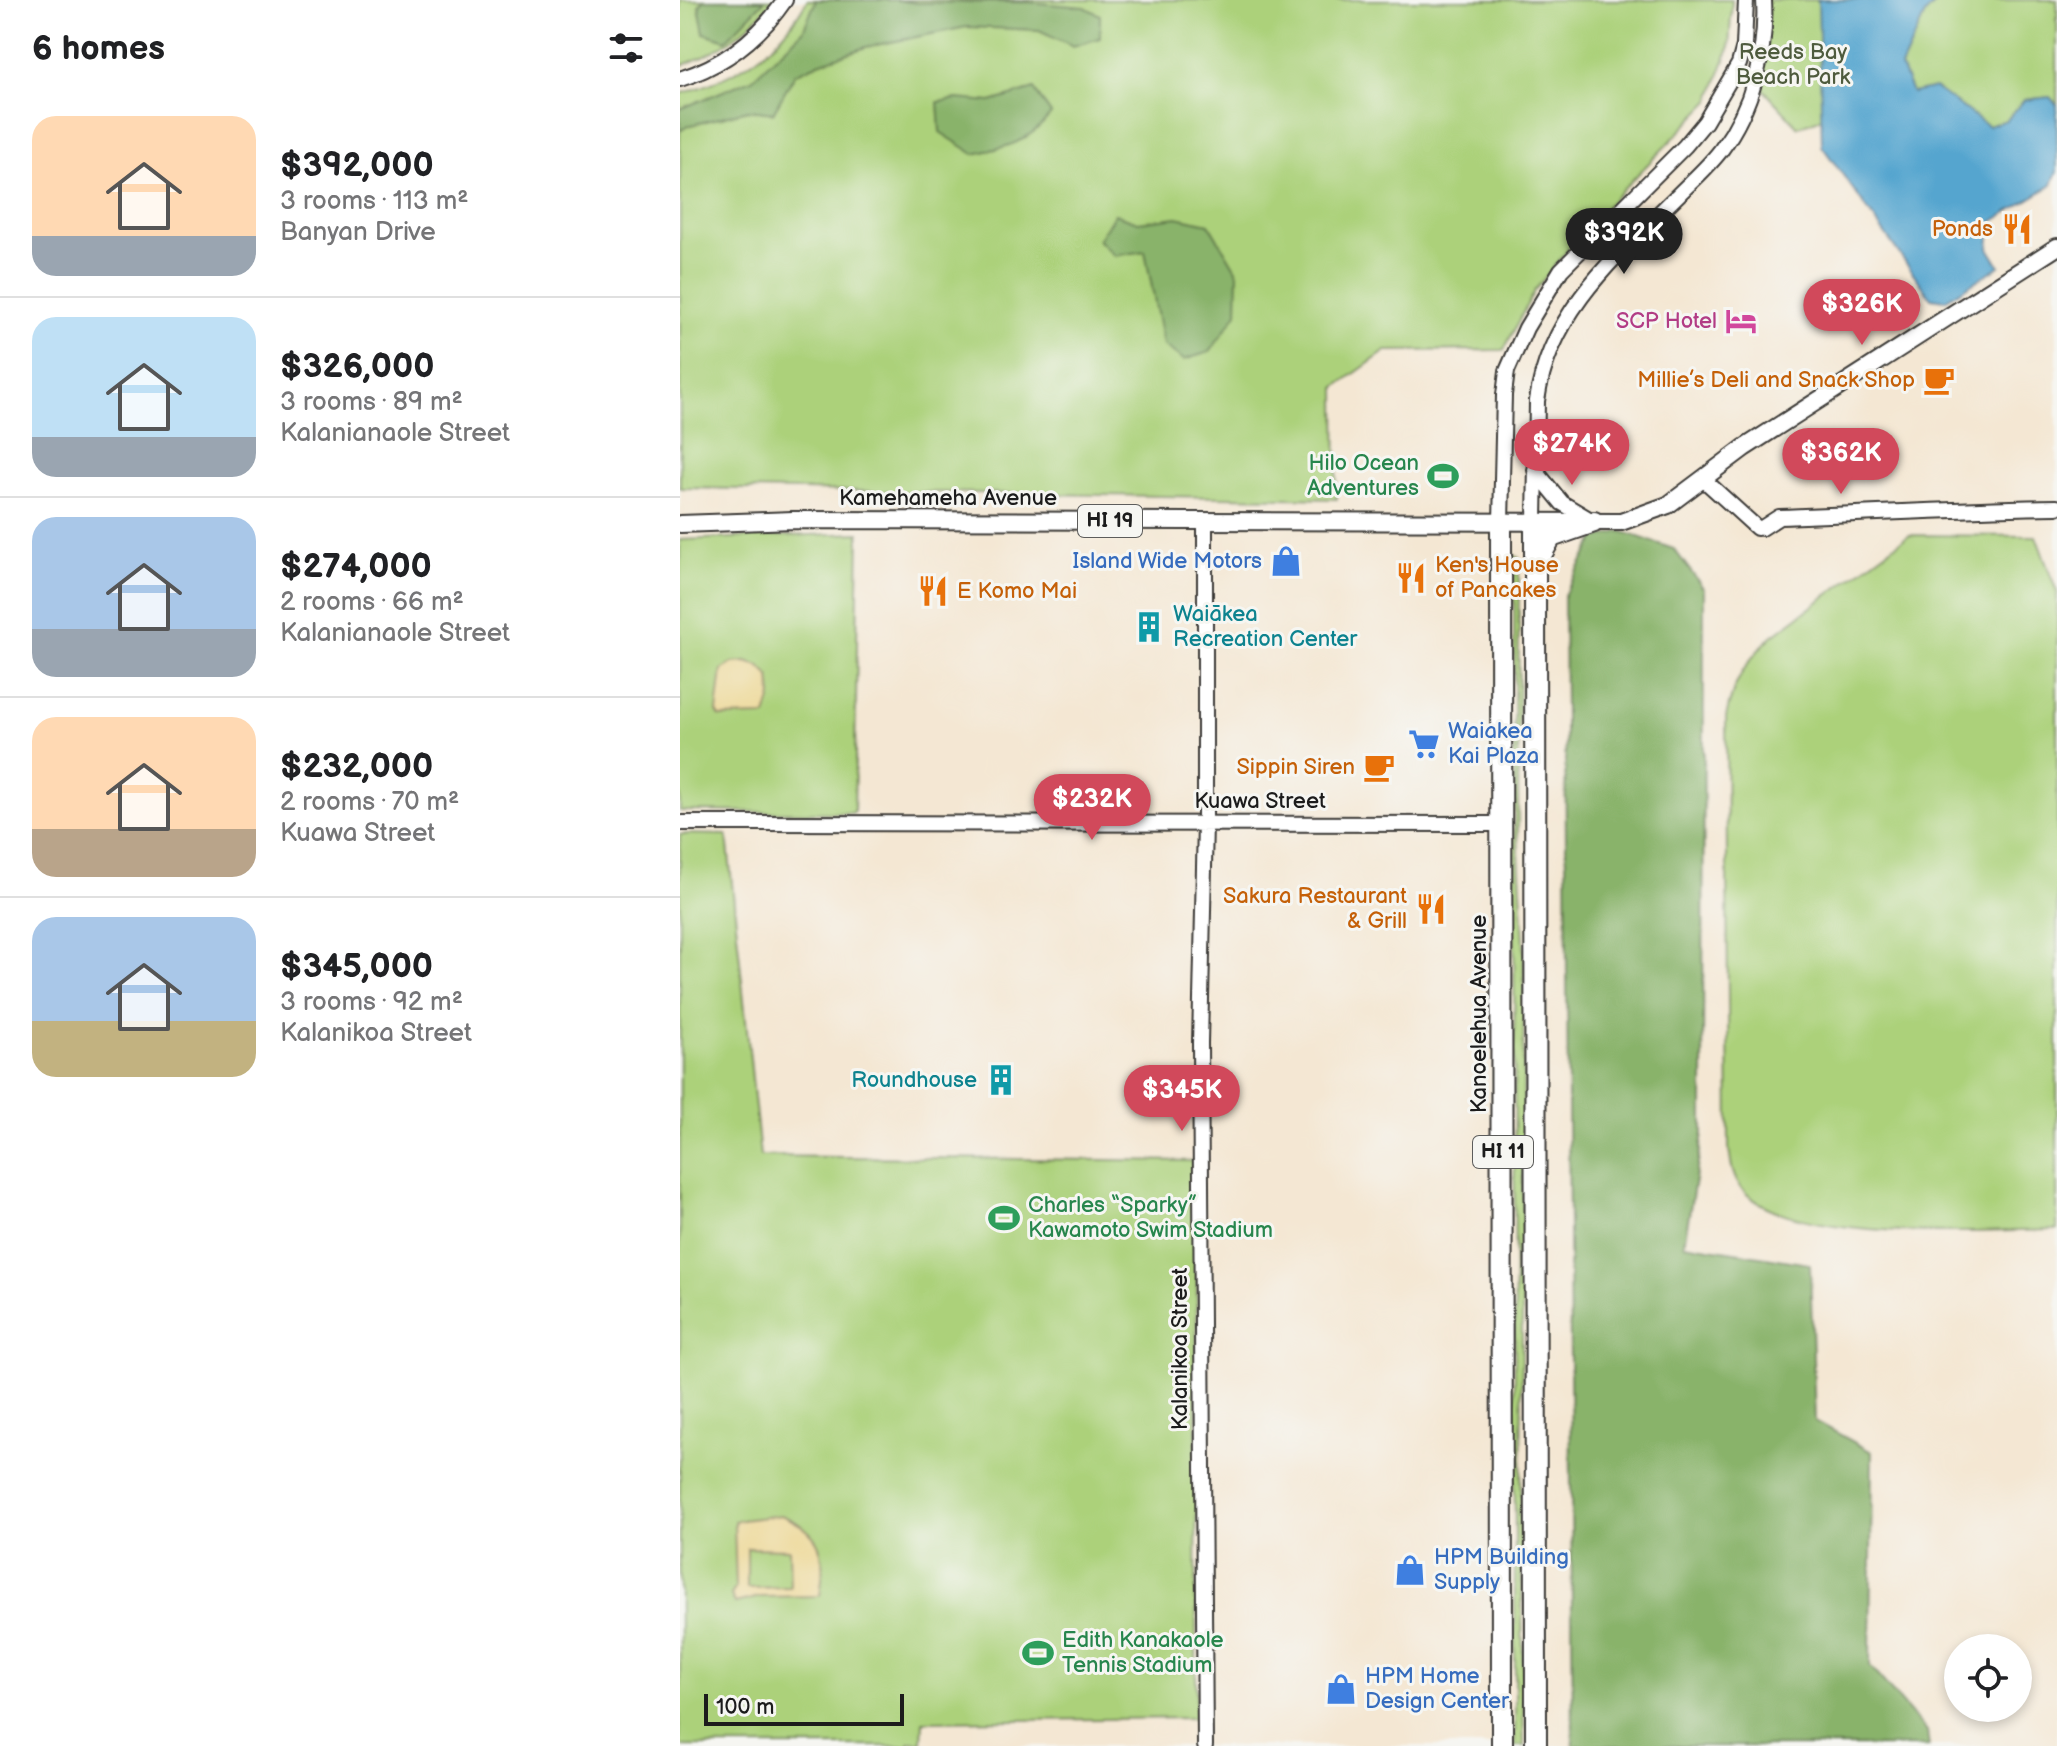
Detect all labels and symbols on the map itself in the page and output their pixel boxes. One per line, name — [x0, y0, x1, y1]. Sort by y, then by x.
park label: Reeds Bay Beach Park — [1736, 39, 1850, 91]
pin: $392K — [1568, 208, 1680, 276]
restaurant icon: Ponds — [2000, 212, 2034, 246]
place label: Ponds — [1932, 216, 1993, 243]
pin: $326K — [1806, 279, 1918, 347]
hotel icon: SCP Hotel — [1724, 304, 1758, 338]
place label: SCP Hotel — [1616, 308, 1717, 335]
cafe icon: Millie’s Deli and Snack Shop — [1922, 363, 1956, 397]
place label: Millie’s Deli and Snack Shop — [1637, 367, 1915, 394]
pin: $274K — [1516, 419, 1628, 487]
pin: $362K — [1785, 428, 1897, 496]
place label: Hilo Ocean Adventures — [1307, 450, 1419, 502]
sports icon: Hilo Ocean Adventures — [1426, 459, 1460, 493]
street label: Kamehameha Avenue — [839, 485, 1057, 512]
road number: HI 19 — [1078, 505, 1142, 537]
shop icon: Island Wide Motors — [1269, 544, 1303, 578]
place label: Island Wide Motors — [1073, 548, 1262, 575]
place label: Ken's House of Pancakes — [1435, 552, 1559, 604]
restaurant icon: Ken's House of Pancakes — [1394, 561, 1428, 595]
restaurant icon: E Komo Mai — [916, 574, 950, 608]
place label: E Komo Mai — [957, 578, 1077, 605]
place label: Waiākea Recreation Center — [1173, 601, 1358, 653]
building icon: Waiākea Recreation Center — [1132, 610, 1166, 644]
place label: Waiakea Kai Plaza — [1448, 718, 1539, 770]
supermarket icon: Waiakea Kai Plaza — [1407, 727, 1441, 761]
cafe icon: Sippin Siren — [1362, 750, 1396, 784]
place label: Sippin Siren — [1237, 754, 1355, 781]
pin: $232K — [1036, 774, 1148, 842]
street label: Kuawa Street — [1194, 788, 1326, 815]
place label: Sakura Restaurant & Grill — [1223, 883, 1407, 935]
restaurant icon: Sakura Restaurant & Grill — [1414, 892, 1448, 926]
street label: Kanoelehua Avenue — [1466, 915, 1493, 1113]
building icon: Roundhouse — [984, 1063, 1018, 1097]
pin: $345K — [1126, 1065, 1238, 1133]
place label: Roundhouse — [851, 1067, 977, 1094]
road number: HI 11 — [1473, 1136, 1533, 1168]
place label: Charles “Sparky” Kawamoto Swim Stadium — [1028, 1192, 1273, 1244]
sports icon: Charles “Sparky” Kawamoto Swim Stadium — [987, 1201, 1021, 1235]
street label: Kalanikoa Street — [1167, 1268, 1194, 1430]
place label: HPM Building Supply — [1434, 1544, 1569, 1596]
shop icon: HPM Building Supply — [1393, 1553, 1427, 1587]
place label: Edith Kanakaole Tennis Stadium — [1062, 1627, 1224, 1679]
sports icon: Edith Kanakaole Tennis Stadium — [1021, 1636, 1055, 1670]
place label: HPM Home Design Center — [1365, 1663, 1510, 1715]
shop icon: HPM Home Design Center — [1324, 1672, 1358, 1706]
scale bar — [704, 1690, 904, 1726]

